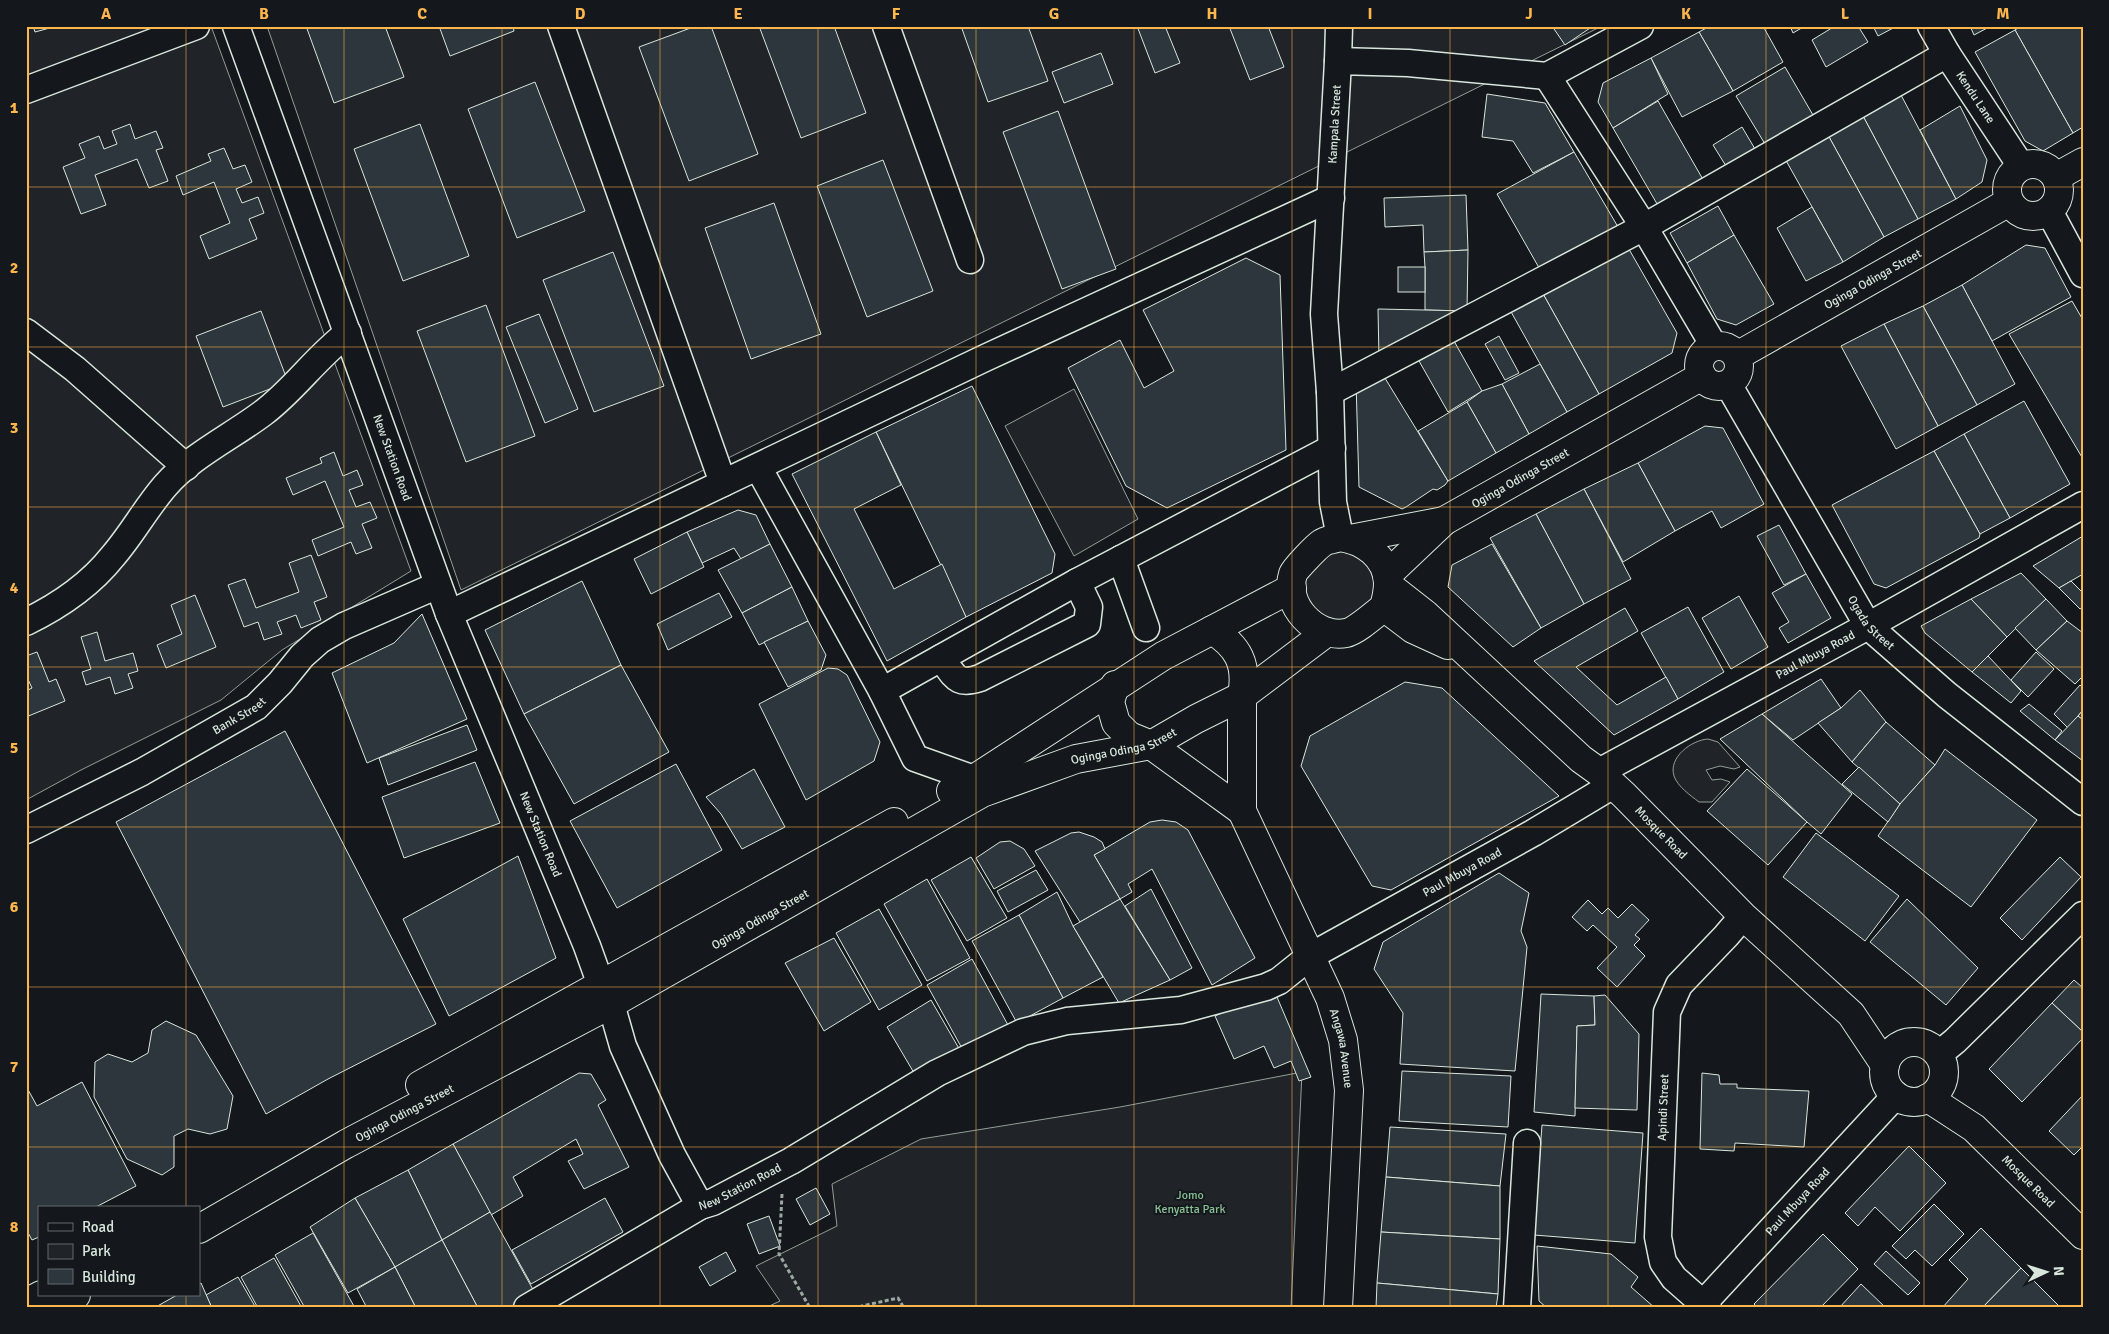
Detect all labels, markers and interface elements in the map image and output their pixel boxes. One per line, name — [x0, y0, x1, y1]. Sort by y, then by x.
text: A — [101, 4, 112, 24]
text: B — [259, 4, 269, 24]
text: C — [417, 4, 427, 24]
text: D — [575, 4, 586, 24]
text: E — [733, 4, 743, 24]
text: F — [892, 4, 901, 24]
text: G — [1049, 4, 1059, 24]
text: H — [1207, 4, 1217, 24]
text: I — [1367, 4, 1373, 24]
text: J — [1525, 4, 1533, 24]
text: K — [1681, 4, 1691, 24]
text: L — [1841, 4, 1850, 24]
text: M — [1996, 4, 2010, 24]
street label: Kendu Lane — [1952, 68, 1998, 127]
street label: Kampala Street — [1325, 84, 1345, 164]
text: 1 — [10, 98, 19, 118]
street label: Oginga Odinga Street — [1822, 246, 1924, 313]
text: 2 — [10, 258, 18, 278]
street label: New Station Road — [369, 412, 414, 503]
text: 3 — [10, 418, 18, 438]
street label: Oginga Odinga Street — [1469, 445, 1572, 512]
text: 4 — [10, 578, 19, 598]
street label: Ogada Street — [1844, 593, 1897, 654]
street label: Paul Mbuya Road — [1773, 628, 1858, 683]
street label: Bank Street — [210, 694, 269, 738]
street label: Oginga Odinga Street — [1069, 725, 1179, 768]
text: 5 — [10, 738, 18, 758]
street label: New Station Road — [516, 790, 564, 879]
street label: Mosque Road — [1631, 803, 1690, 863]
street label: Paul Mbuya Road — [1420, 845, 1504, 901]
street label: Oginga Odinga Street — [709, 886, 812, 953]
text: 6 — [10, 897, 19, 917]
street label: Angawa Avenue — [1326, 1007, 1356, 1089]
text: 7 — [10, 1057, 19, 1077]
street label: Apindi Street — [1655, 1074, 1673, 1141]
street label: Oginga Odinga Street — [353, 1081, 457, 1146]
street label: Mosque Road — [1998, 1152, 2058, 1211]
street label: New Station Road — [697, 1160, 784, 1214]
street label: Paul Mbuya Road — [1762, 1165, 1833, 1239]
park label: Jomo Kenyatta Park — [1155, 1188, 1225, 1217]
legend — [38, 1206, 200, 1296]
text: 8 — [10, 1217, 19, 1237]
text: Road — [82, 1218, 114, 1236]
text: Park — [82, 1242, 111, 1260]
north arrow — [2022, 1246, 2072, 1296]
text: N — [2050, 1266, 2067, 1277]
text: Building — [82, 1268, 136, 1286]

